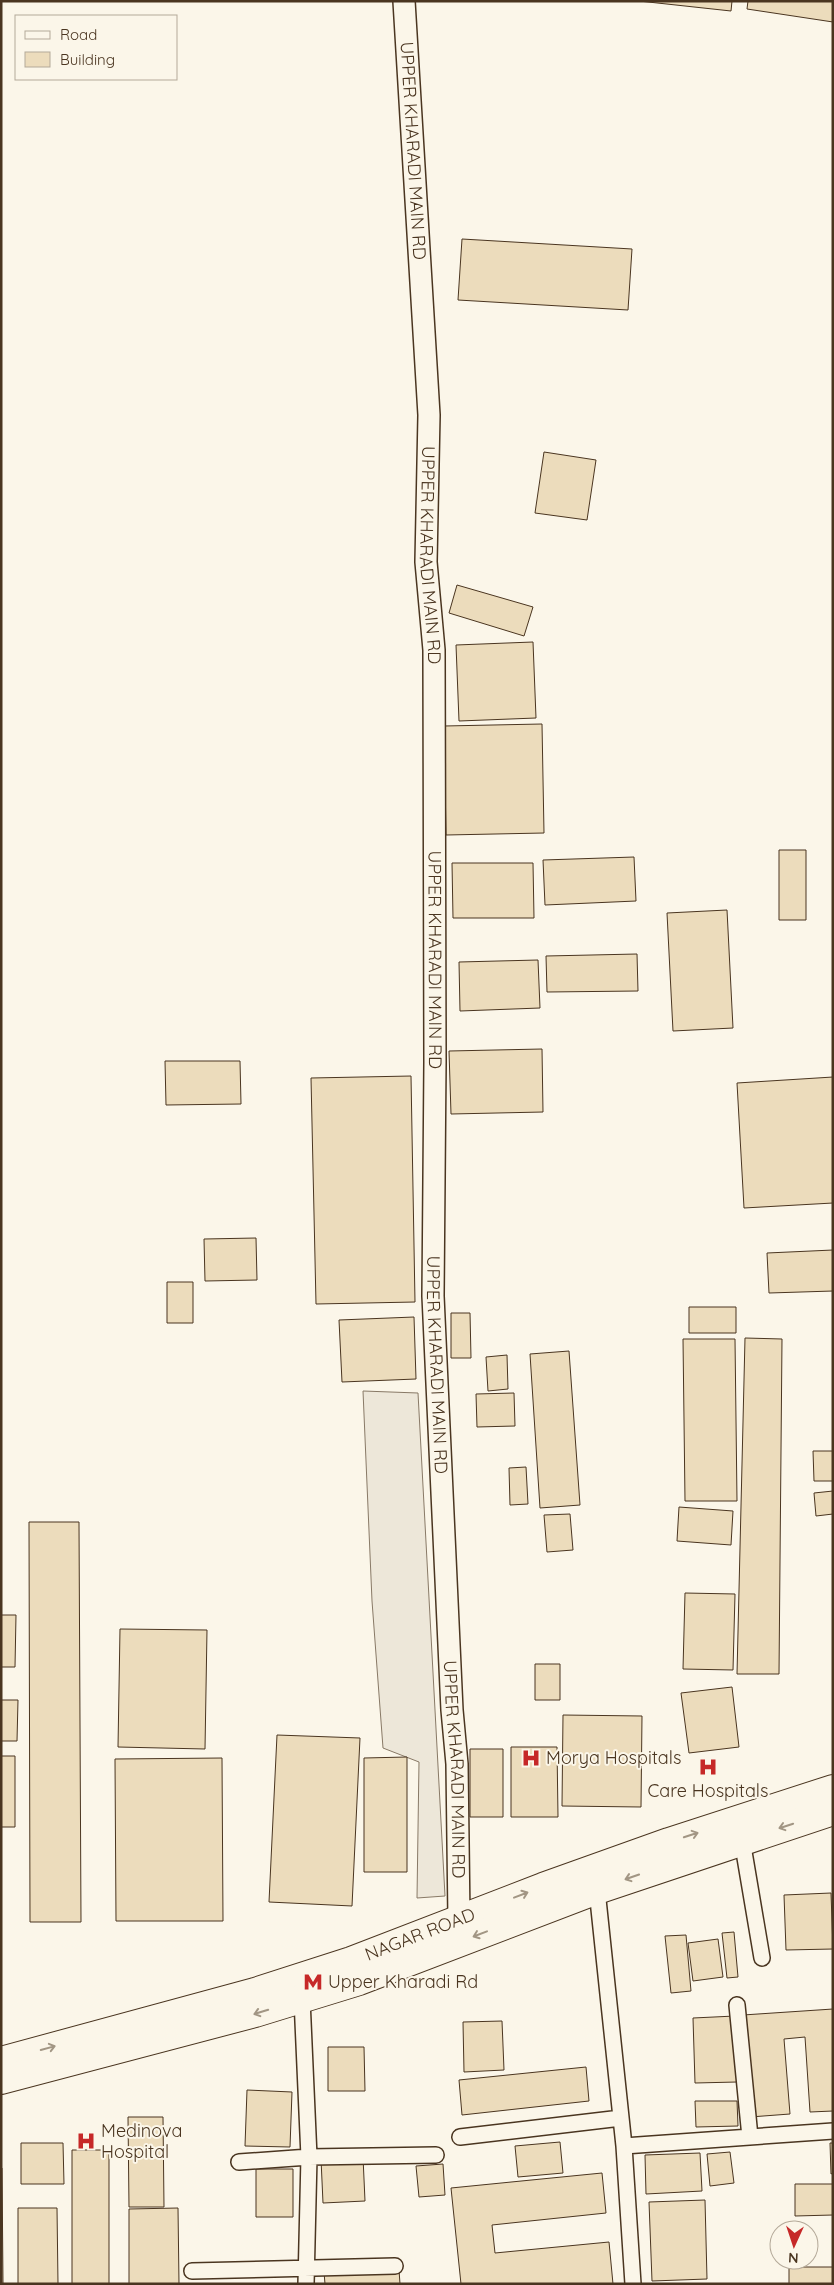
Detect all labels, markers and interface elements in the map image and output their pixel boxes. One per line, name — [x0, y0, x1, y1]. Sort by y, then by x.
legend — [15, 15, 178, 80]
text: Road — [60, 25, 97, 44]
street label: UPPER KHARADI MAIN RD — [395, 41, 432, 260]
text: Building — [60, 50, 115, 69]
street label: UPPER KHARADI MAIN RD — [415, 446, 446, 664]
street label: UPPER KHARADI MAIN RD — [423, 851, 447, 1069]
street label: UPPER KHARADI MAIN RD — [422, 1256, 453, 1474]
street label: UPPER KHARADI MAIN RD — [439, 1660, 470, 1879]
place label: Morya Hospitals — [546, 1746, 681, 1769]
hospital icon: Morya Hospitals — [520, 1747, 542, 1769]
hospital icon: Care Hospitals — [697, 1756, 719, 1778]
place label: Care Hospitals — [648, 1779, 768, 1802]
one-way arrow — [779, 1822, 795, 1832]
one-way arrow — [682, 1830, 698, 1839]
one-way arrow — [625, 1873, 640, 1882]
one-way arrow — [513, 1890, 528, 1899]
street label: NAGAR ROAD — [362, 1902, 478, 1966]
one-way arrow — [473, 1930, 488, 1939]
place label: Upper Kharadi Rd — [328, 1970, 478, 1993]
metro station icon: Upper Kharadi Rd — [302, 1971, 324, 1993]
one-way arrow — [253, 2007, 269, 2017]
one-way arrow — [40, 2043, 56, 2053]
place label: Medinova Hospital — [101, 2119, 182, 2163]
hospital icon: Medinova Hospital — [75, 2130, 97, 2152]
north arrow — [769, 2220, 819, 2270]
text: N — [788, 2249, 799, 2267]

